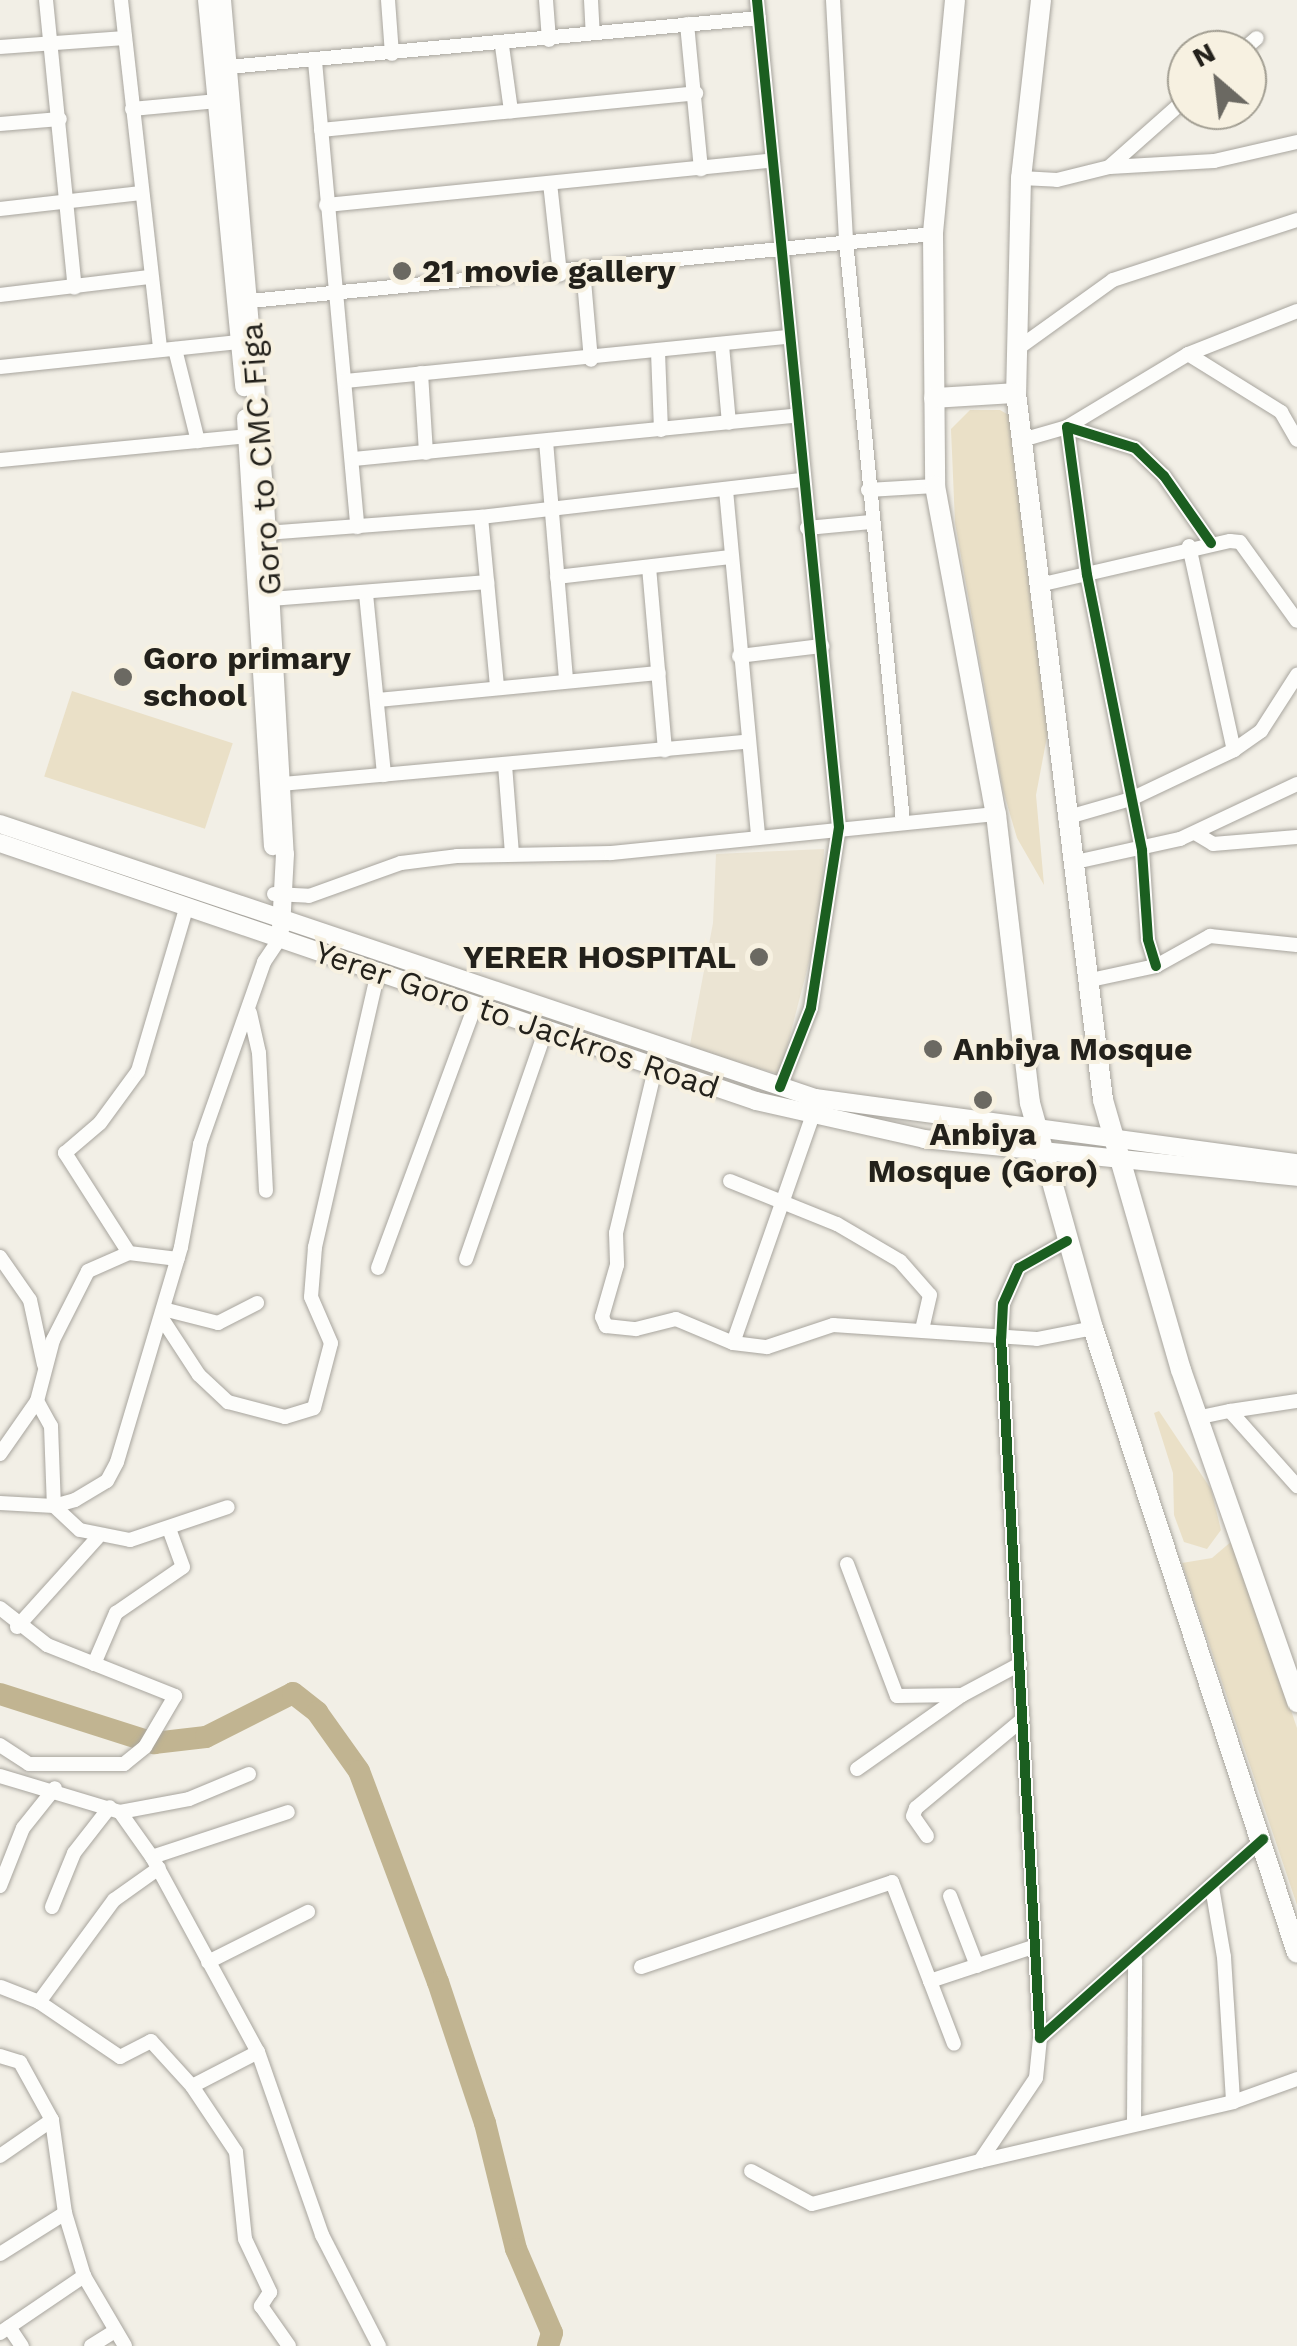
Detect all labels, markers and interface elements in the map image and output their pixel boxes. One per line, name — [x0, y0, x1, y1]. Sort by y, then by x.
north arrow — [1167, 30, 1267, 130]
text: N — [1187, 35, 1221, 74]
place label: 21 movie gallery — [422, 252, 676, 290]
marker: 21 movie gallery — [391, 260, 413, 282]
street label: Goro to CMC Figa — [232, 321, 290, 597]
place label: Goro primary school — [143, 640, 351, 715]
marker: Goro primary school — [112, 666, 134, 688]
street label: Yerer Goro to Jackros Road — [309, 932, 725, 1108]
place label: YERER HOSPITAL — [463, 938, 736, 976]
marker: YERER HOSPITAL — [746, 944, 772, 970]
place label: Anbiya Mosque — [953, 1030, 1193, 1068]
marker: Anbiya Mosque — [922, 1038, 944, 1060]
marker: Anbiya Mosque (Goro) — [972, 1089, 994, 1111]
place label: Anbiya Mosque (Goro) — [867, 1116, 1099, 1191]

